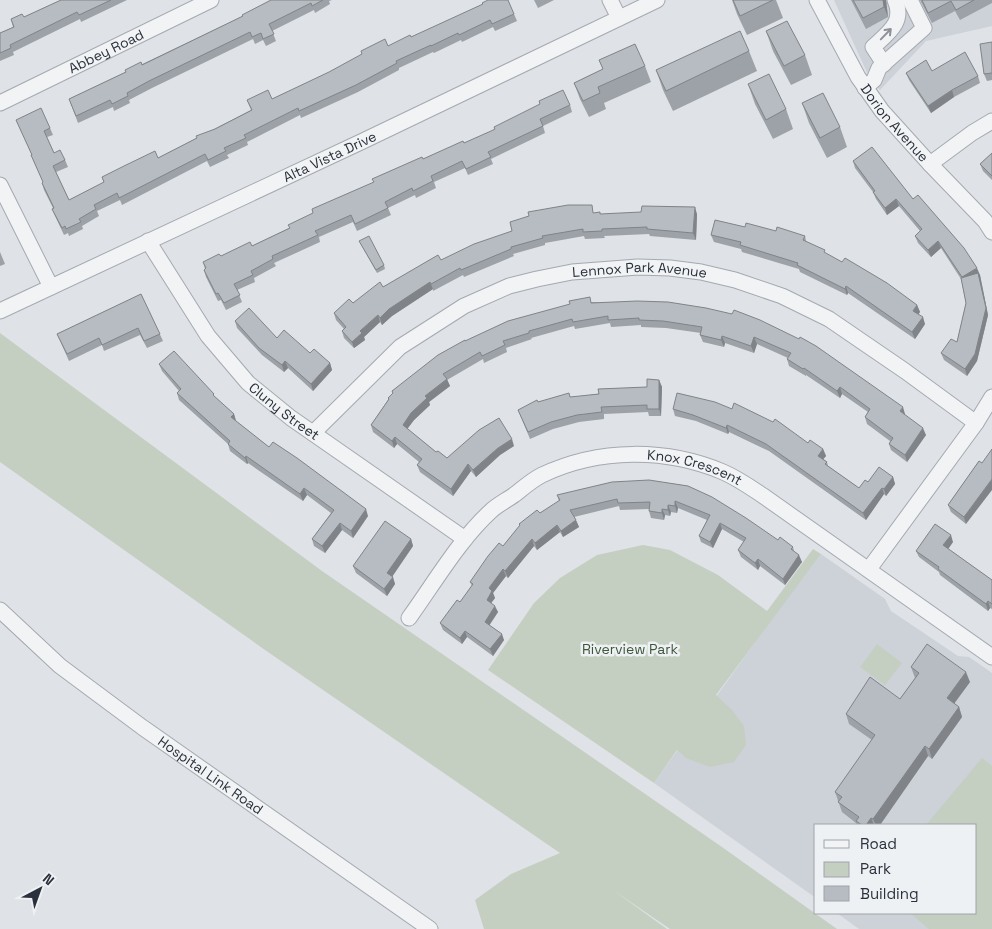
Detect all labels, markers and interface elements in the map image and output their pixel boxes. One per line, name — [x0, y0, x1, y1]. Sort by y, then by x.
street label: Abbey Road — [65, 25, 147, 77]
one-way arrow — [880, 27, 892, 40]
street label: Dorion Avenue — [857, 80, 933, 166]
street label: Alta Vista Drive — [280, 127, 379, 186]
street label: Lennox Park Avenue — [572, 258, 709, 282]
street label: Cluny Street — [245, 378, 323, 444]
street label: Knox Crescent — [647, 446, 746, 489]
park label: Riverview Park — [582, 640, 679, 658]
street label: Hospital Link Road — [154, 732, 267, 818]
legend — [814, 824, 977, 914]
text: Road — [860, 834, 897, 853]
text: Park — [860, 859, 891, 878]
north arrow — [15, 864, 65, 914]
text: N — [39, 869, 58, 889]
text: Building — [860, 884, 919, 903]

